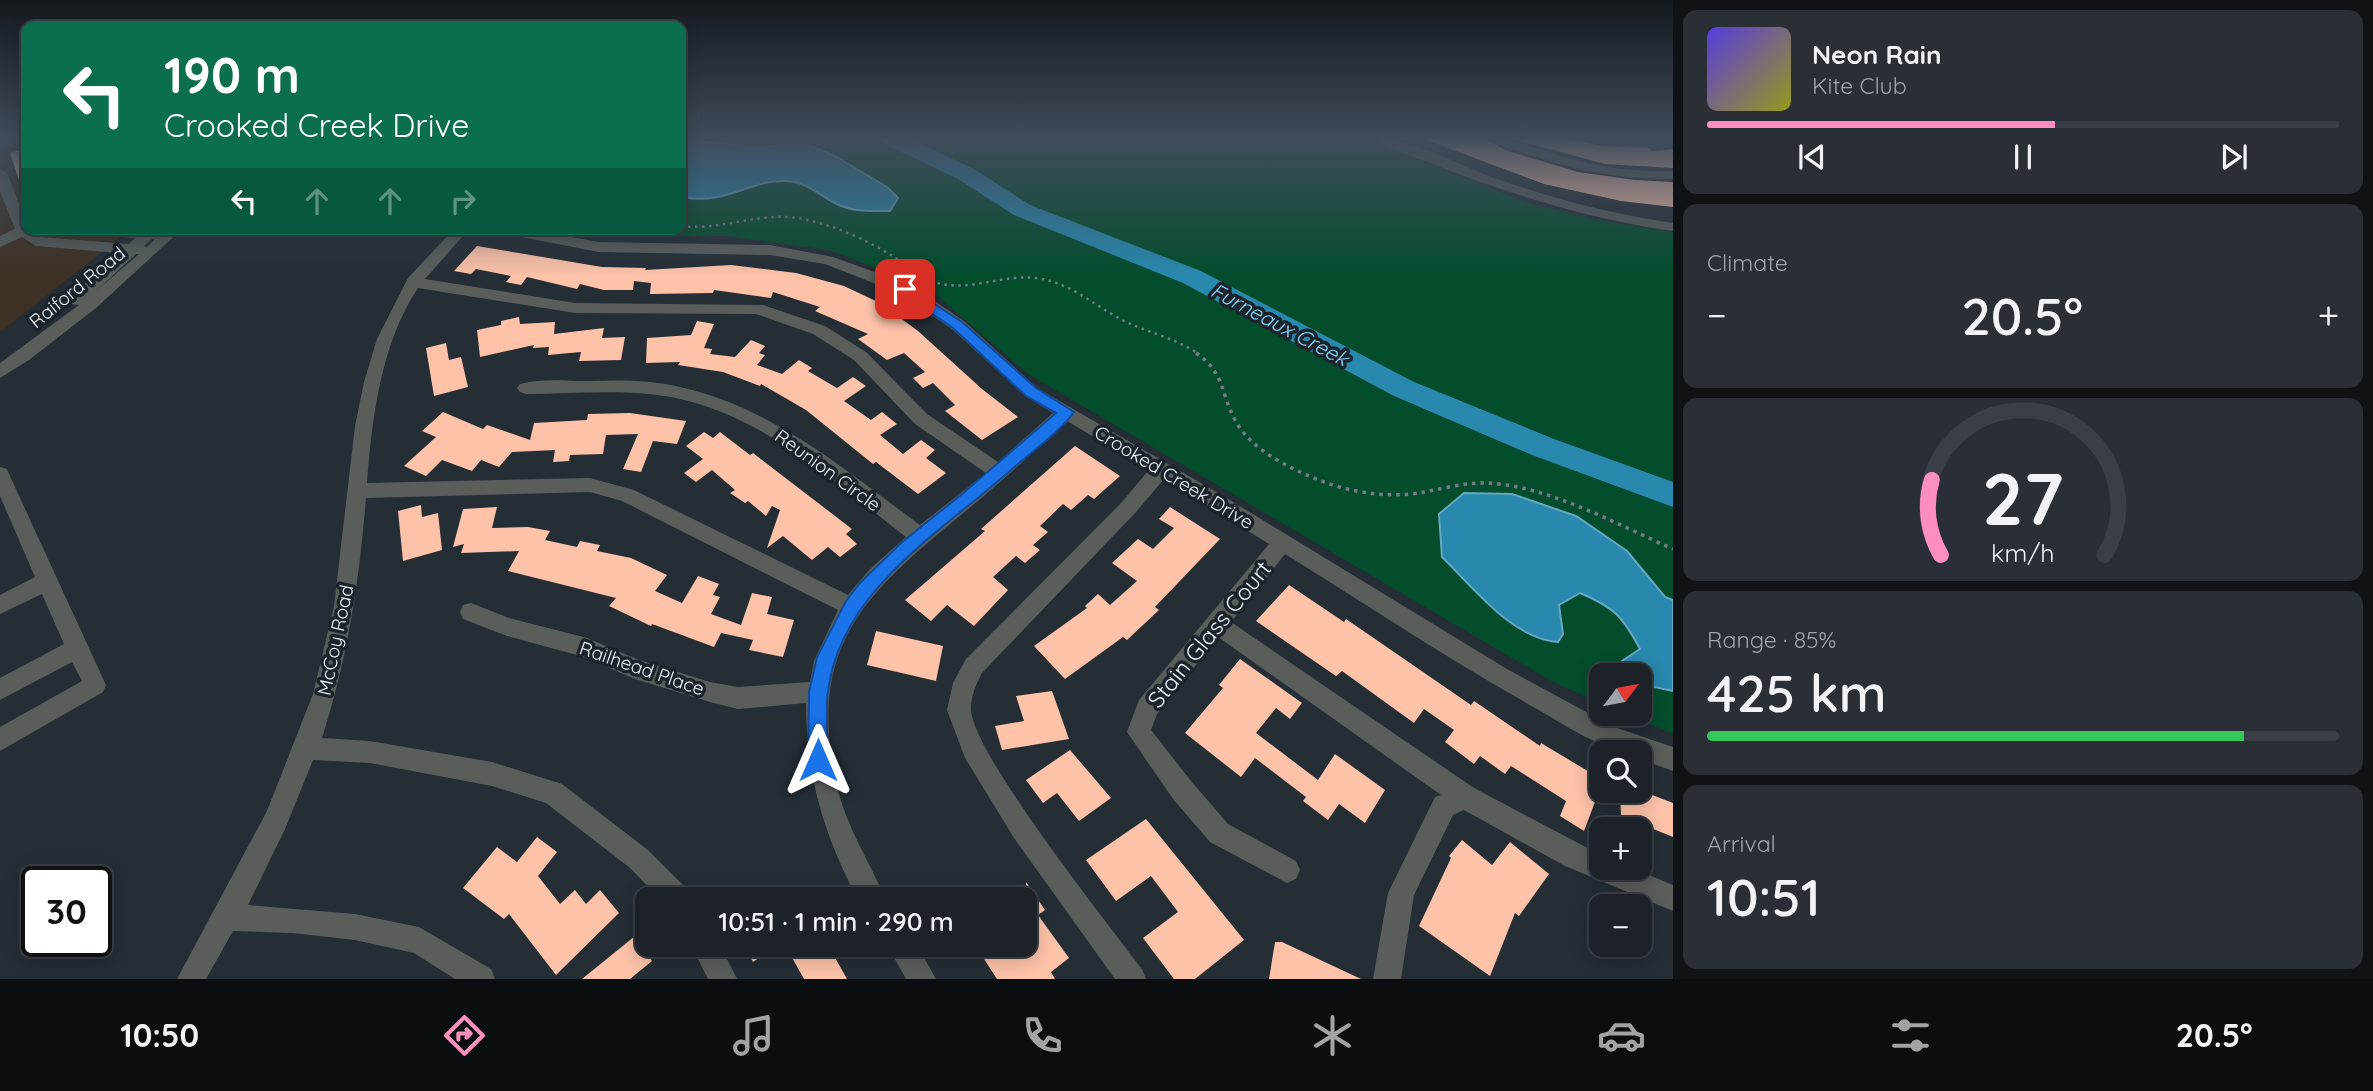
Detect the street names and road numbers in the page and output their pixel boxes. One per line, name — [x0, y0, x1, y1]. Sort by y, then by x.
street label: Raiford Road — [24, 241, 130, 333]
street label: Crooked Creek Drive — [1090, 420, 1258, 534]
street label: Reunion Circle — [770, 424, 886, 516]
street label: Stain Glass Court — [1141, 554, 1277, 713]
street label: McCoy Road — [312, 582, 358, 698]
street label: Railhead Place — [576, 635, 708, 701]

